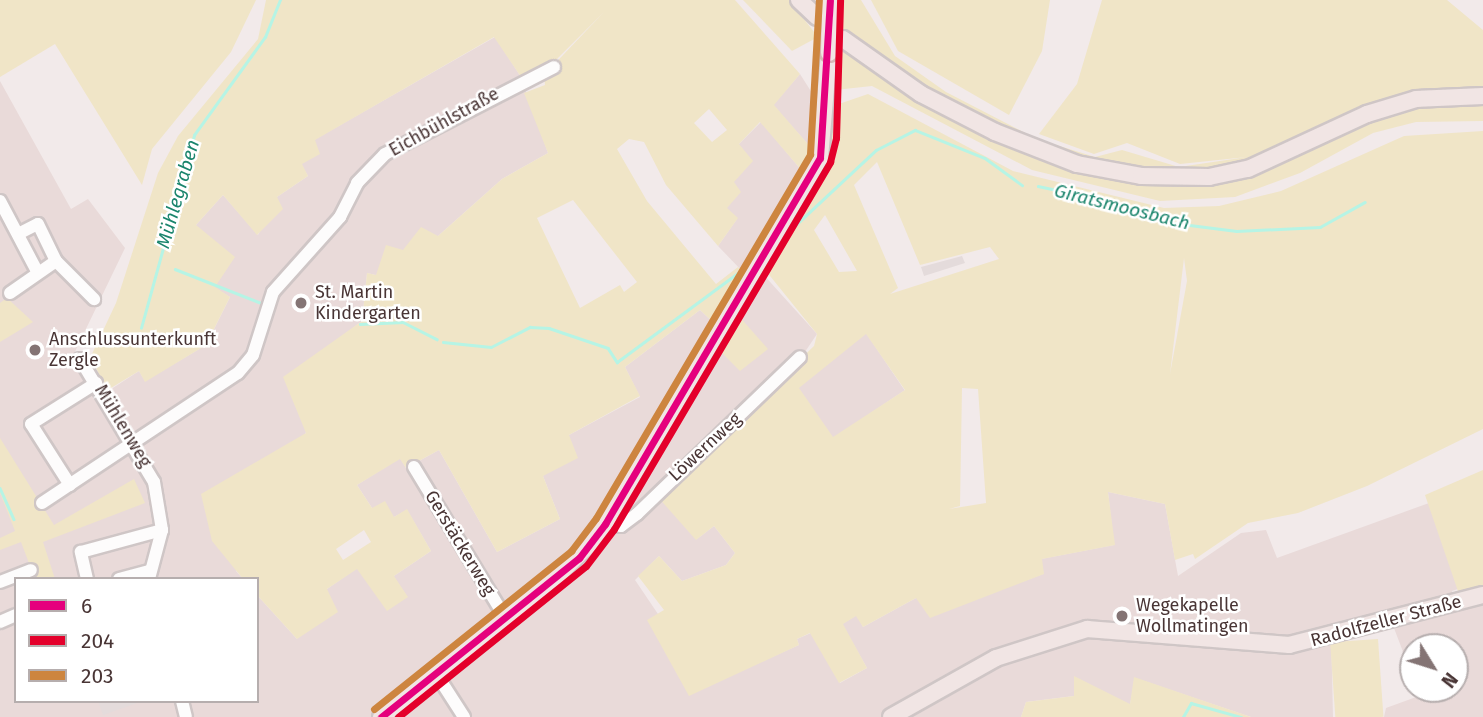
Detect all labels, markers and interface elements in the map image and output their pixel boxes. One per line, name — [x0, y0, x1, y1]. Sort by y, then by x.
street label: Eichbühlstraße — [385, 83, 503, 161]
water label: Mühlegraben — [152, 137, 204, 251]
water label: Giratsmoosbach — [1052, 179, 1192, 235]
place label: St. Martin Kindergarten — [315, 282, 421, 324]
marker: St. Martin Kindergarten — [293, 295, 309, 311]
place label: Anschlussunterkunft Zergle — [49, 329, 216, 372]
marker: Anschlussunterkunft Zergle — [27, 342, 43, 358]
street label: Mühlenweg — [90, 381, 156, 471]
street label: Löwernweg — [664, 408, 746, 486]
street label: Gerstäckerweg — [420, 486, 500, 600]
legend — [14, 577, 259, 703]
street label: Radolfzeller Straße — [1308, 590, 1464, 652]
text: 6 — [81, 593, 92, 619]
place label: Wegekapelle Wollmatingen — [1136, 595, 1249, 638]
marker: Wegekapelle Wollmatingen — [1114, 608, 1130, 624]
text: 204 — [81, 628, 114, 654]
north arrow — [1399, 633, 1469, 703]
text: 203 — [81, 663, 113, 689]
text: N — [1436, 668, 1462, 692]

